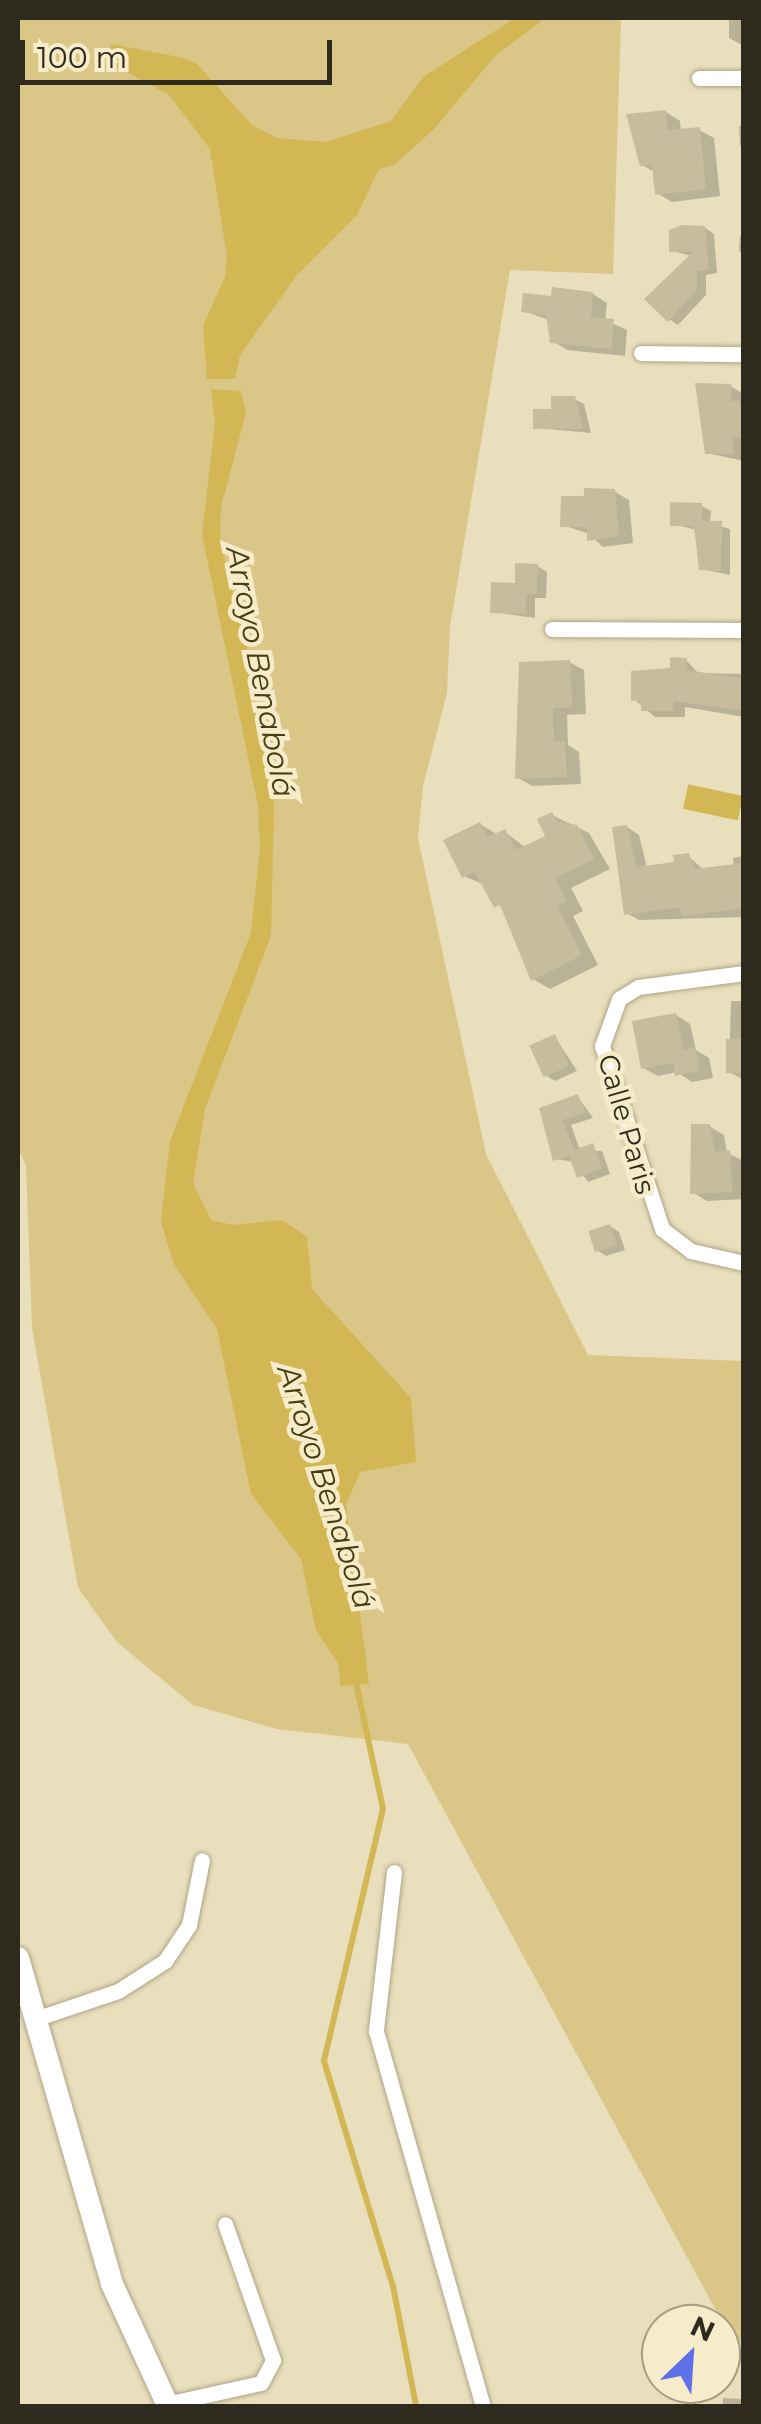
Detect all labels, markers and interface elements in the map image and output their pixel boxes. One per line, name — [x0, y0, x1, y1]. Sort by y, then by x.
scale bar — [25, 20, 338, 82]
text: 100 m — [37, 39, 127, 76]
water label: Arroyo Benabolá — [218, 544, 302, 800]
street label: Calle Paris — [591, 1050, 663, 1198]
water label: Arroyo Benabolá — [270, 1360, 382, 1614]
north arrow — [641, 2304, 741, 2404]
text: N — [685, 2308, 720, 2349]

